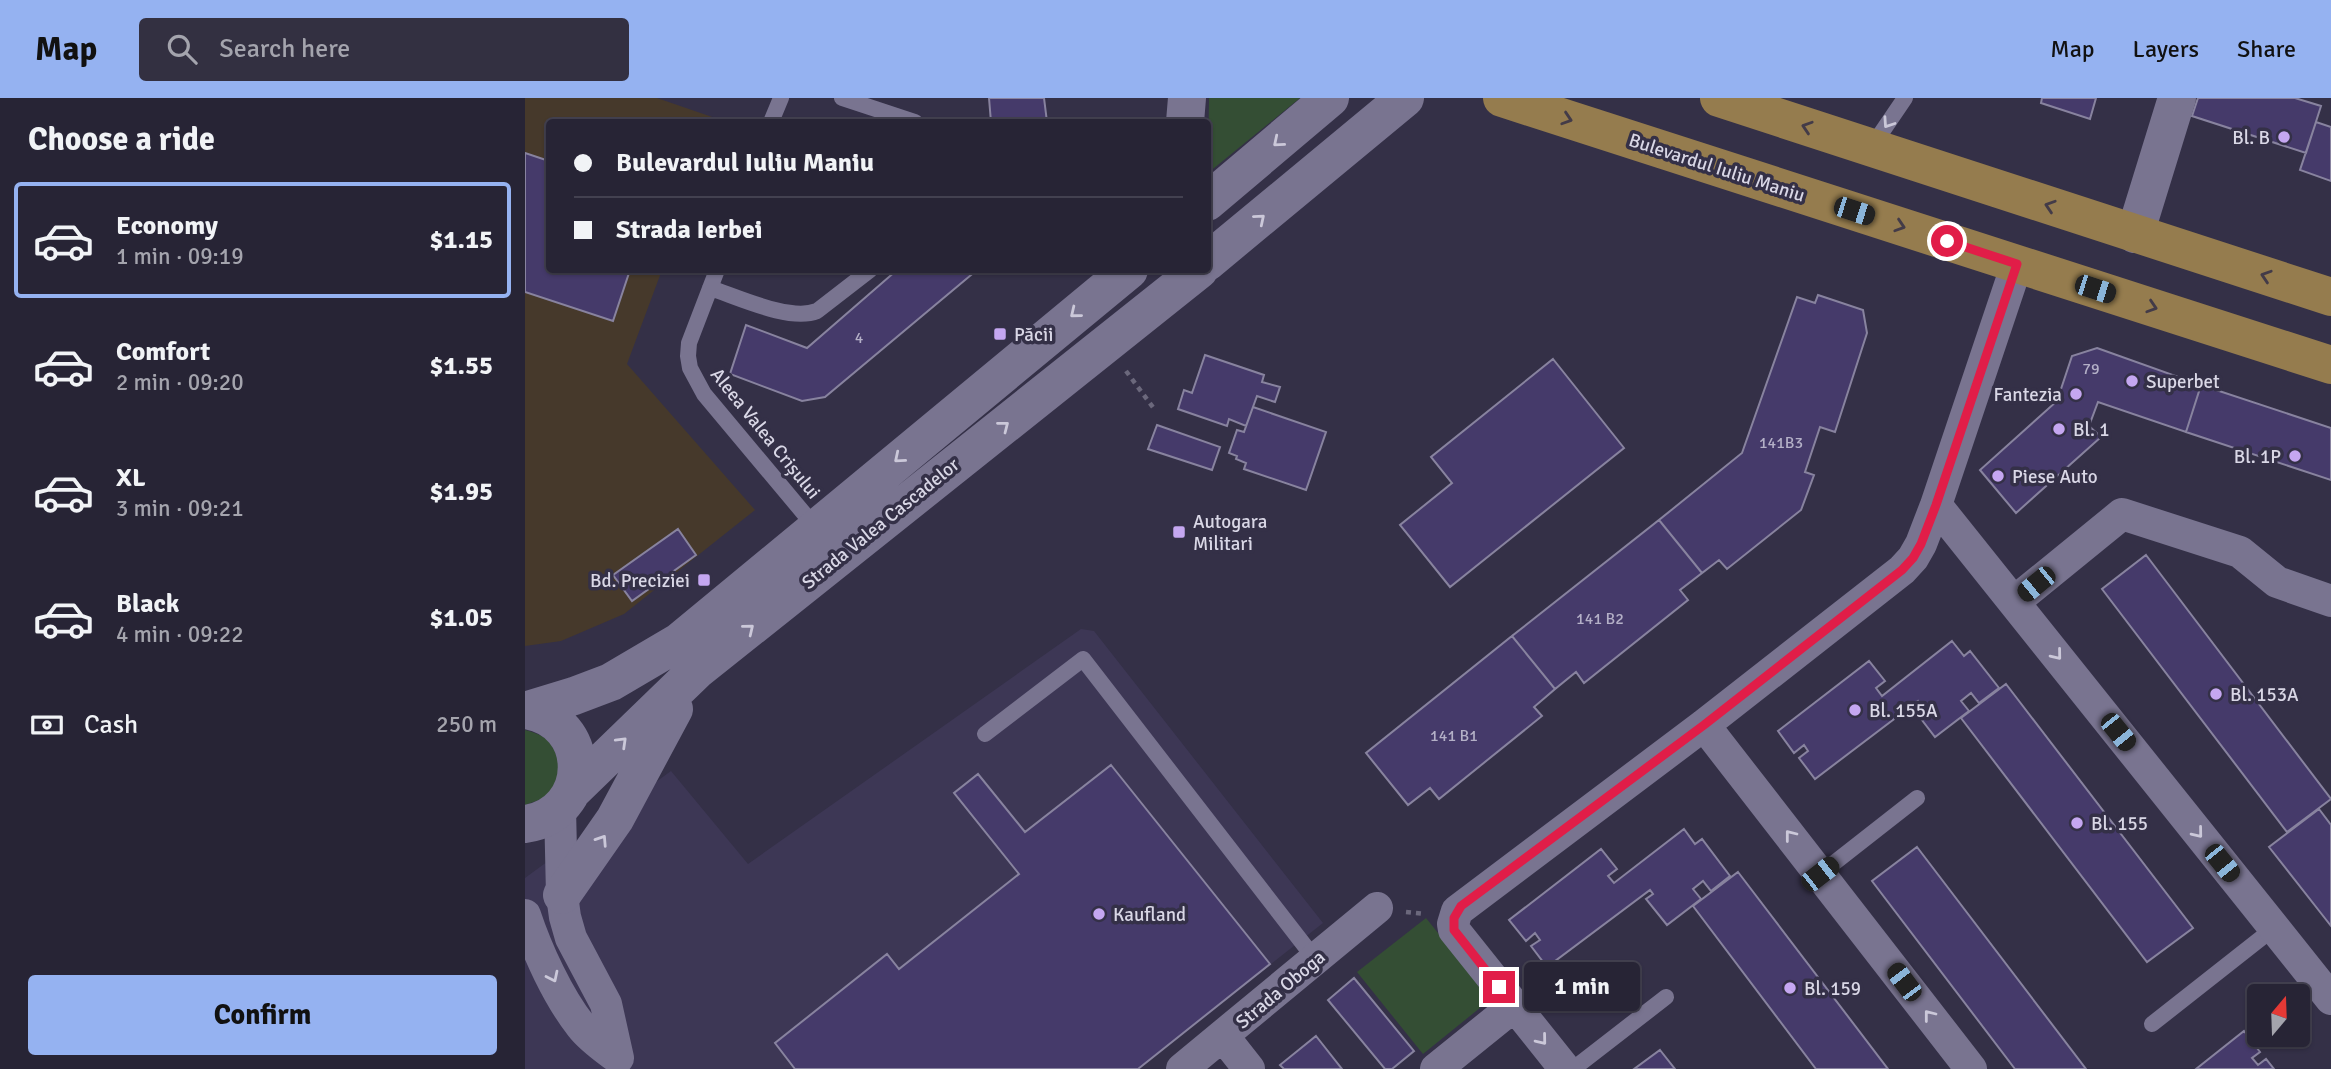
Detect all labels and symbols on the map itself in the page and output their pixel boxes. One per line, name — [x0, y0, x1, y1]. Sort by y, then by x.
one-way arrow — [1561, 111, 1573, 126]
one-way arrow — [1884, 115, 1896, 128]
one-way arrow — [1801, 121, 1813, 135]
place label: Bl. B — [2232, 126, 2270, 150]
street label: Bulevardul Iuliu Maniu — [1626, 128, 1808, 208]
marker: Bl. B — [2276, 129, 2292, 145]
one-way arrow — [1273, 134, 1286, 146]
car — [1831, 195, 1878, 227]
one-way arrow — [2044, 200, 2056, 215]
one-way arrow — [1252, 215, 1265, 227]
one-way arrow — [1894, 217, 1906, 232]
route start — [1931, 225, 1963, 257]
one-way arrow — [2260, 270, 2273, 284]
car — [2072, 273, 2119, 305]
one-way arrow — [2145, 299, 2157, 313]
one-way arrow — [1070, 305, 1082, 318]
place label: Păcii — [1014, 323, 1053, 347]
marker: Păcii — [992, 326, 1008, 342]
house number: 4 — [855, 328, 864, 348]
house number: 79 — [2082, 359, 2100, 379]
street label: Aleea Valea Crișului — [705, 363, 825, 504]
place label: Superbet — [2146, 370, 2220, 394]
marker: Superbet — [2124, 373, 2140, 389]
place label: Fantezia — [1993, 383, 2062, 407]
marker: Fantezia — [2068, 386, 2084, 402]
place label: Bl. 1 — [2073, 418, 2110, 442]
one-way arrow — [996, 421, 1009, 434]
marker: Bl. 1 — [2051, 421, 2067, 437]
house number: 141B3 — [1759, 433, 1803, 453]
place label: Bl. 1P — [2234, 445, 2281, 469]
marker: Bl. 1P — [2287, 448, 2303, 464]
one-way arrow — [895, 450, 907, 463]
street label: Strada Valea Cascadelor — [797, 453, 964, 595]
place label: Piese Auto — [2012, 465, 2098, 489]
marker: Piese Auto — [1990, 468, 2006, 484]
place label: Autogara Militari — [1193, 510, 1267, 556]
marker: Autogara Militari — [1171, 524, 1187, 540]
car — [2014, 563, 2059, 605]
place label: Bd. Preciziei — [590, 569, 690, 593]
marker: Bd. Preciziei — [696, 572, 712, 588]
house number: 141 B2 — [1576, 609, 1624, 629]
one-way arrow — [742, 624, 754, 637]
one-way arrow — [2048, 648, 2061, 660]
place label: Bl. 153A — [2230, 683, 2299, 707]
marker: Bl. 153A — [2208, 686, 2224, 702]
place label: Bl. 155A — [1869, 699, 1938, 723]
marker: Bl. 155A — [1847, 702, 1863, 718]
car — [2097, 709, 2140, 755]
house number: 141 B1 — [1430, 726, 1478, 746]
one-way arrow — [614, 738, 627, 751]
place label: Bl. 155 — [2091, 812, 2148, 836]
marker: Bl. 155 — [2069, 815, 2085, 831]
one-way arrow — [2190, 826, 2203, 838]
one-way arrow — [1785, 831, 1798, 843]
one-way arrow — [594, 834, 607, 847]
car — [2201, 840, 2244, 886]
car — [1797, 853, 1844, 895]
place label: Kaufland — [1113, 903, 1186, 927]
marker: Kaufland — [1091, 906, 1107, 922]
street label: Strada Oboga — [1231, 945, 1330, 1034]
car — [1883, 959, 1926, 1005]
callout: 1 min — [1523, 962, 1639, 1012]
one-way arrow — [544, 970, 558, 982]
route end — [1483, 971, 1515, 1003]
place label: Bl. 159 — [1804, 977, 1861, 1001]
marker: Bl. 159 — [1782, 980, 1798, 996]
north arrow — [2247, 984, 2310, 1046]
one-way arrow — [1925, 1010, 1938, 1023]
one-way arrow — [1533, 1033, 1546, 1045]

